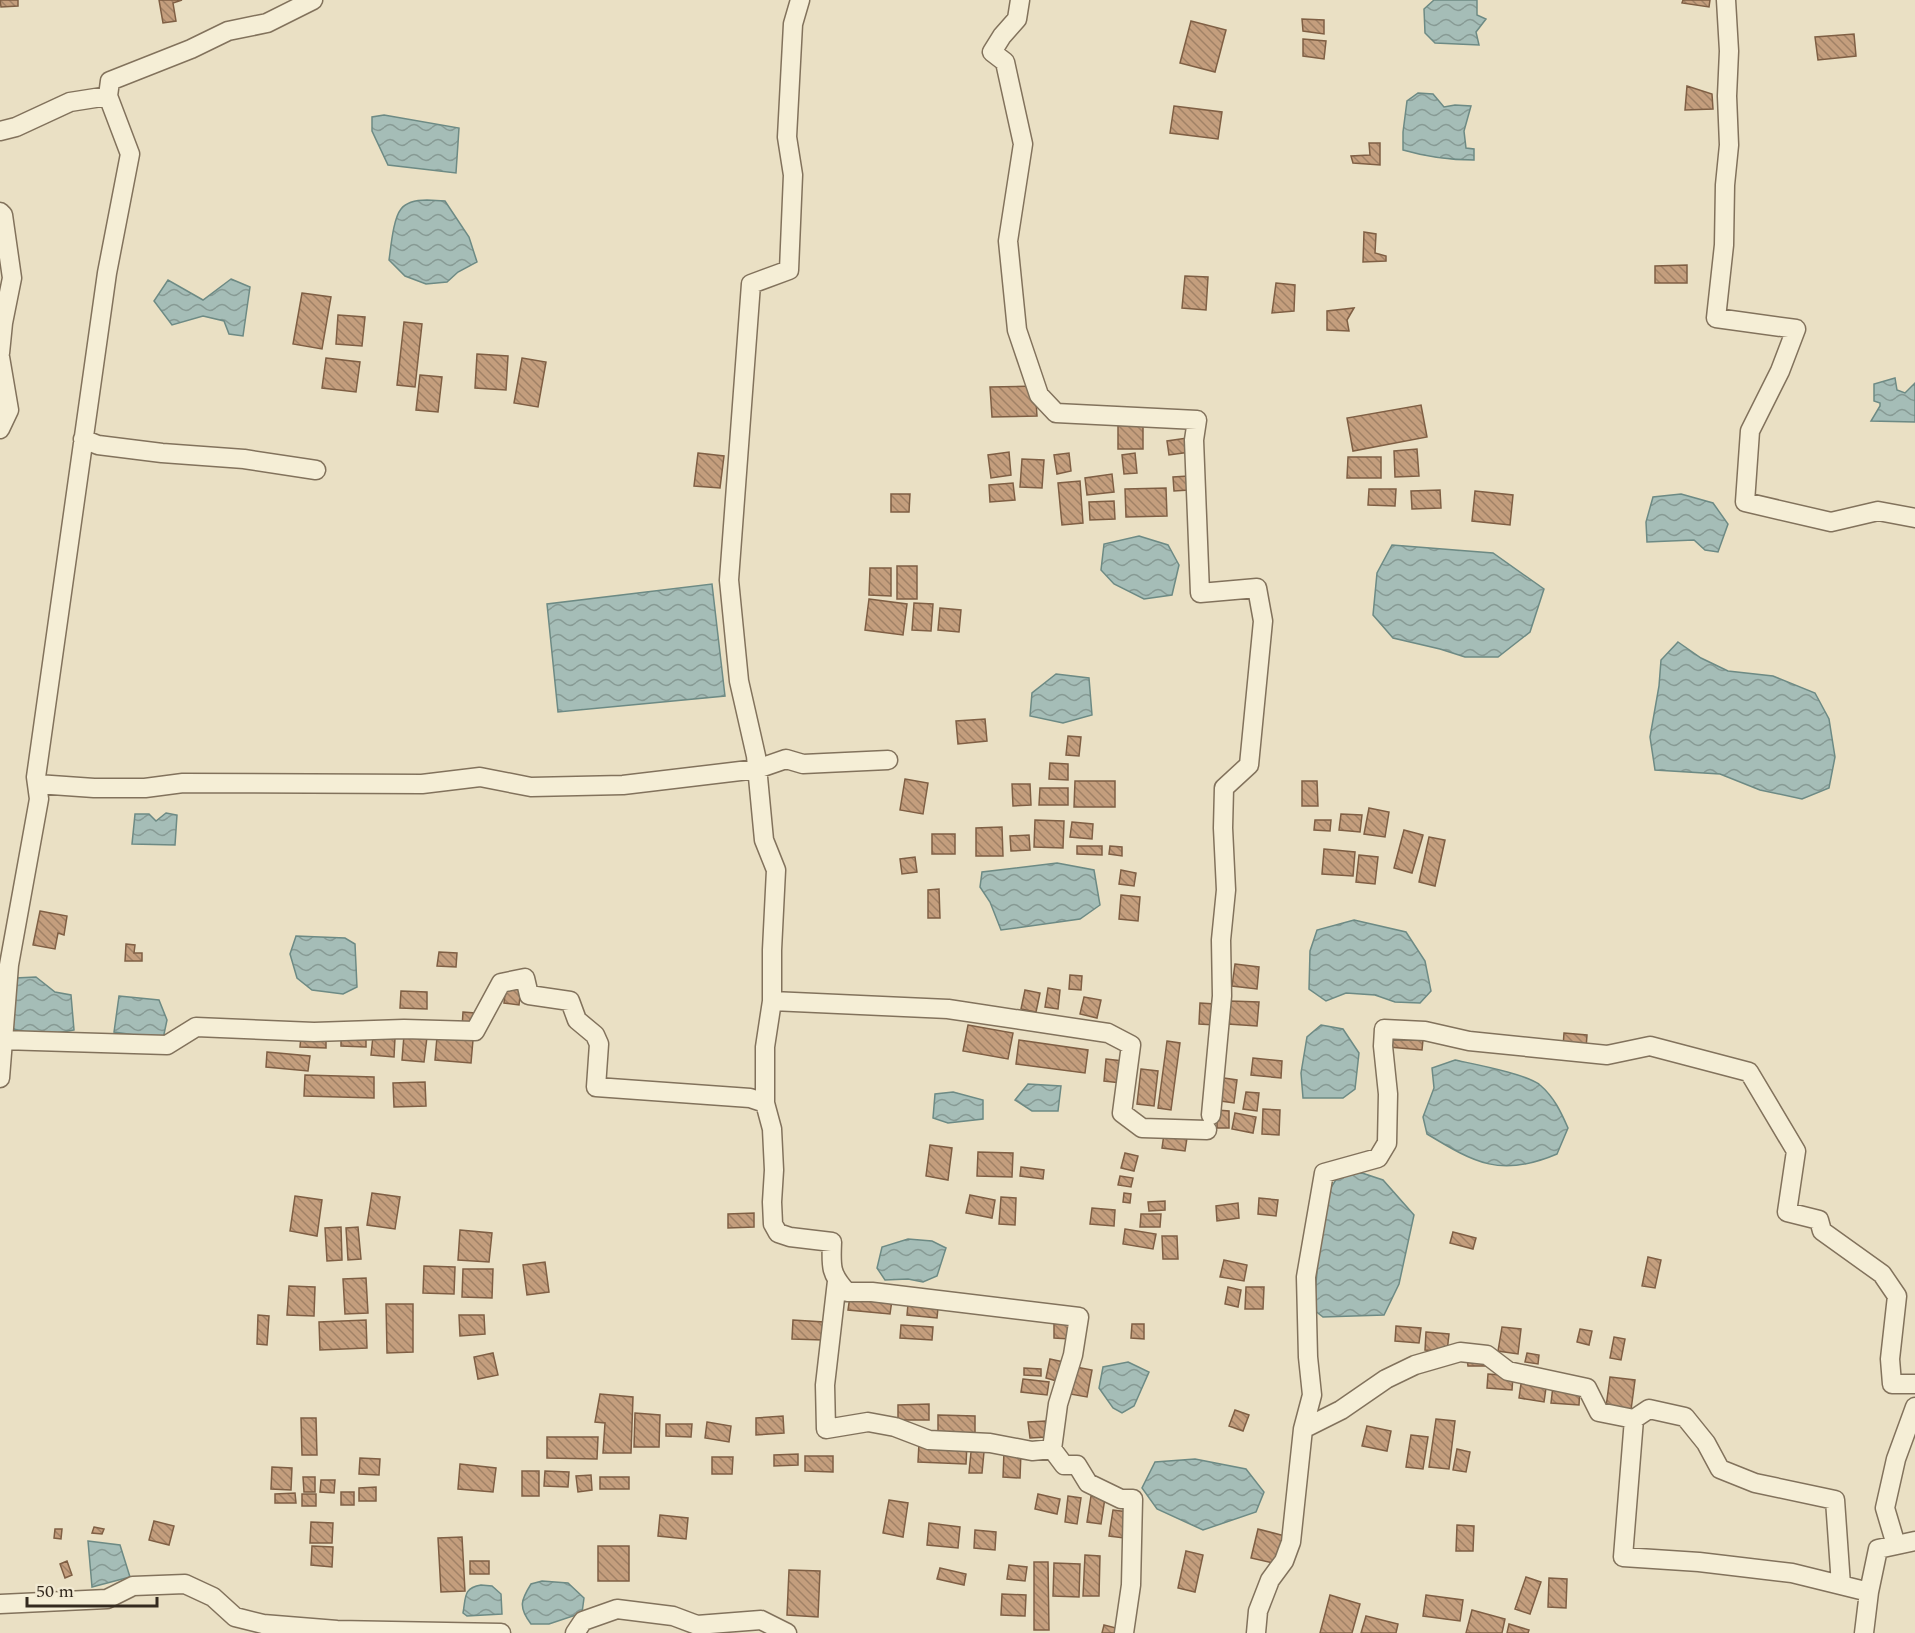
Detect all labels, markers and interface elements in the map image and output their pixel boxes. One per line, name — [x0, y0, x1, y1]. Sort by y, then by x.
scale bar — [27, 1570, 158, 1608]
text: 50 m — [36, 1578, 74, 1605]

